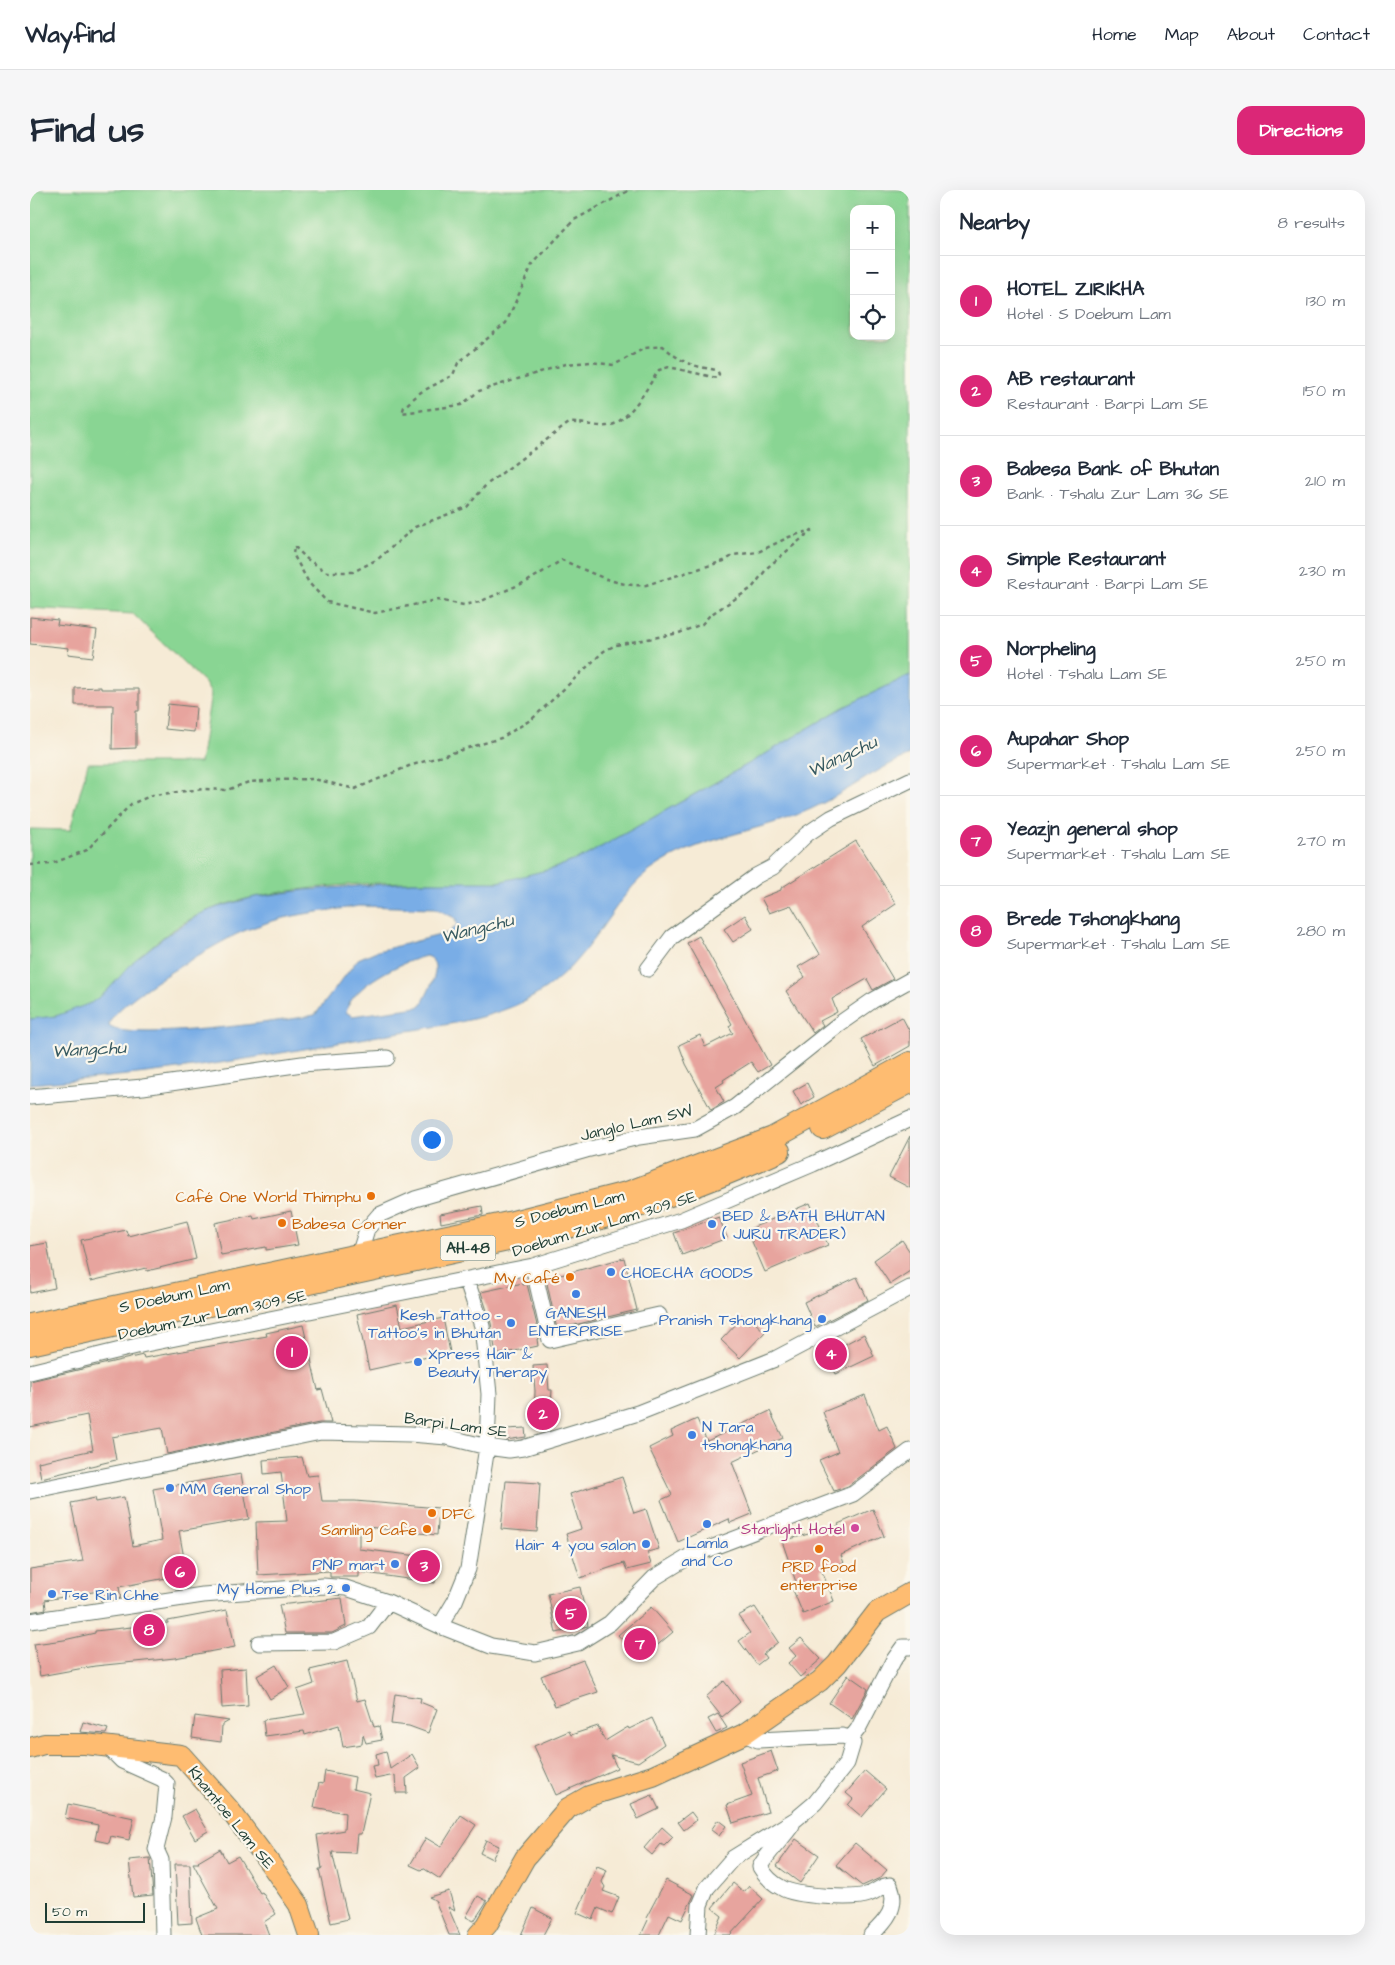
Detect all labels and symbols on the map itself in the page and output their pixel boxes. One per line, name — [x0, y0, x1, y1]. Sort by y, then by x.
water label: Wangchu — [803, 729, 882, 784]
water label: Wangchu — [438, 907, 517, 951]
water label: Wangchu — [52, 1035, 127, 1065]
street label: Janglo Lam SW — [578, 1099, 695, 1148]
your location — [419, 1127, 445, 1153]
street label: Doebum Zur Lam 309 SE — [510, 1185, 700, 1262]
street label: S Doebum Lam — [512, 1185, 627, 1233]
place label: Café One World Thimphu — [175, 1186, 361, 1208]
marker: Café One World Thimphu — [365, 1190, 377, 1202]
place label: BED & BATH BHUTAN ( JURU TRADER) — [722, 1205, 885, 1245]
place label: Babesa Corner — [292, 1213, 407, 1235]
marker: Babesa Corner — [276, 1217, 288, 1229]
marker: BED & BATH BHUTAN ( JURU TRADER) — [706, 1218, 718, 1230]
road number: AH-48 — [440, 1236, 496, 1260]
place label: CHOECHA GOODS — [621, 1262, 753, 1284]
marker: CHOECHA GOODS — [605, 1266, 617, 1278]
place label: My Café — [494, 1267, 560, 1290]
marker: My Café — [564, 1271, 576, 1283]
street label: S Doebum Lam — [117, 1273, 232, 1318]
street label: Doebum Zur Lam 309 SE — [116, 1284, 309, 1346]
marker: GANESH ENTERPRISE — [570, 1288, 582, 1300]
place label: GANESH ENTERPRISE — [529, 1302, 624, 1342]
place label: Kesh Tattoo - Tattoo's in Bhutan — [368, 1304, 501, 1344]
place label: Pranish Tshongkhang — [659, 1309, 812, 1332]
marker: Pranish Tshongkhang — [816, 1313, 828, 1325]
marker: Kesh Tattoo - Tattoo's in Bhutan — [505, 1317, 517, 1329]
pin: 1 — [276, 1333, 308, 1371]
pin: 4 — [815, 1335, 847, 1373]
place label: Xpress Hair & Beauty Therapy — [428, 1343, 547, 1384]
marker: Xpress Hair & Beauty Therapy — [412, 1356, 424, 1368]
pin: 2 — [527, 1395, 559, 1433]
street label: Barpi Lam SE — [403, 1407, 509, 1443]
place label: N Tara tshongkhang — [702, 1416, 792, 1457]
marker: N Tara tshongkhang — [686, 1429, 698, 1441]
place label: MM General Shop — [180, 1478, 311, 1500]
marker: MM General Shop — [164, 1482, 176, 1494]
place label: DFC — [442, 1503, 475, 1525]
marker: DFC — [426, 1507, 438, 1519]
marker: Lamla and Co — [701, 1518, 713, 1530]
place label: Starlight Hotel — [741, 1518, 845, 1541]
place label: Samling Cafe — [321, 1519, 417, 1542]
marker: Starlight Hotel — [849, 1522, 861, 1534]
marker: Samling Cafe — [421, 1523, 433, 1535]
place label: Lamla and Co — [681, 1532, 733, 1572]
place label: Hair 4 you salon — [515, 1534, 636, 1557]
marker: Hair 4 you salon — [640, 1538, 652, 1550]
marker: PRD food enterprise — [813, 1543, 825, 1555]
pin: 3 — [408, 1547, 440, 1585]
pin: 6 — [164, 1553, 196, 1591]
place label: PNP mart — [312, 1554, 386, 1576]
place label: PRD food enterprise — [780, 1556, 858, 1596]
marker: PNP mart — [389, 1558, 401, 1570]
place label: My Home Plus 2 — [217, 1578, 336, 1601]
marker: My Home Plus 2 — [340, 1582, 352, 1594]
place label: Tse Rin Chhe — [62, 1584, 159, 1606]
marker: Tse Rin Chhe — [46, 1588, 58, 1600]
pin: 5 — [555, 1595, 587, 1633]
pin: 8 — [133, 1611, 165, 1649]
pin: 7 — [624, 1625, 656, 1663]
street label: Khamtoe Lam SE — [183, 1762, 280, 1874]
scale bar — [45, 1900, 145, 1923]

